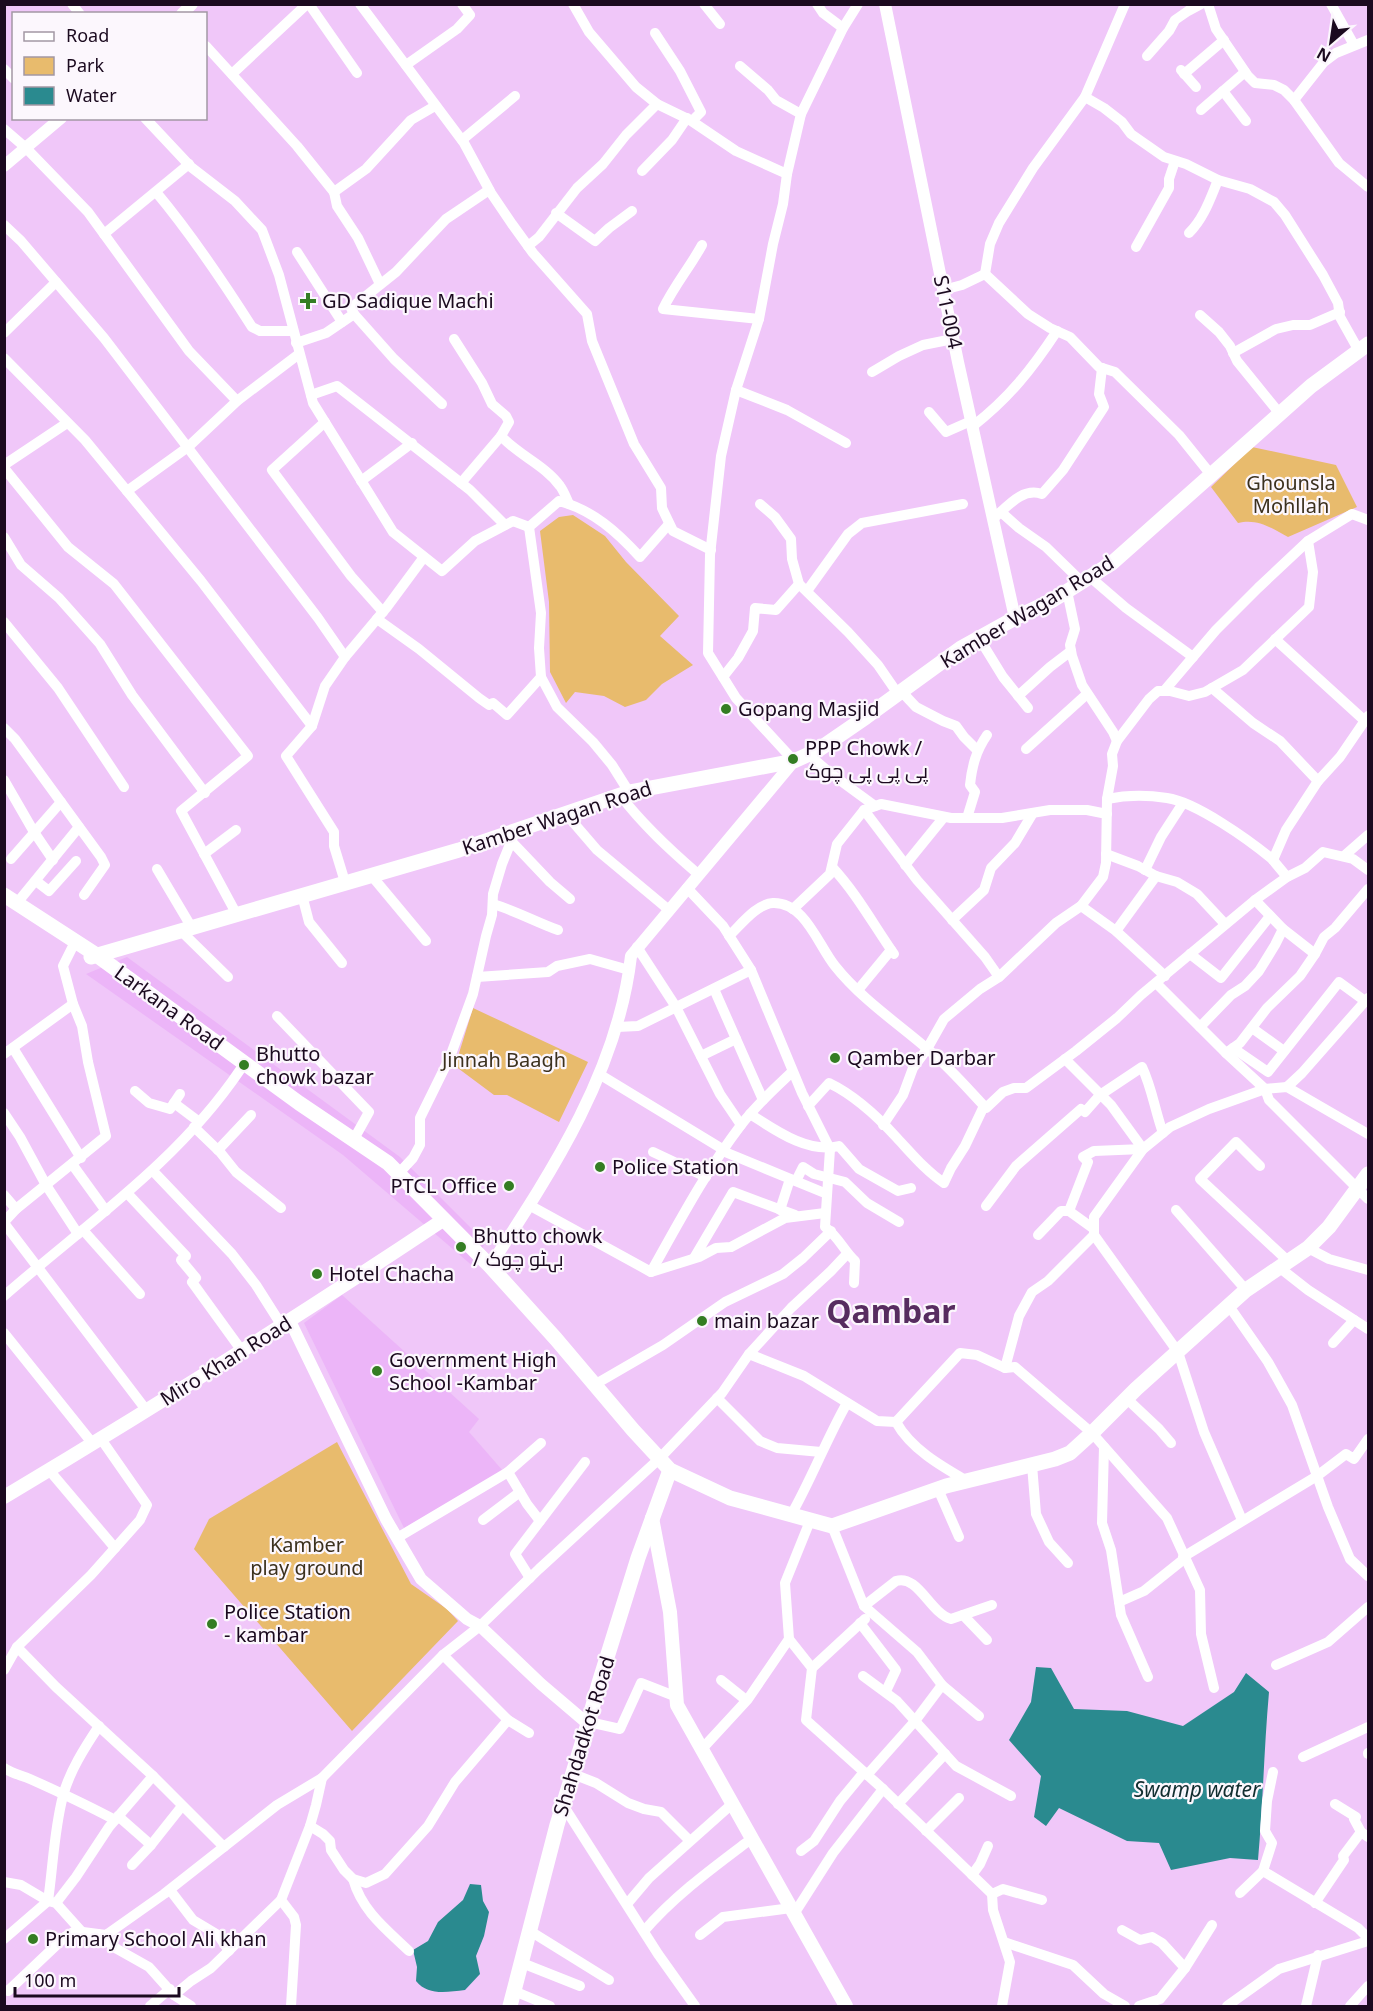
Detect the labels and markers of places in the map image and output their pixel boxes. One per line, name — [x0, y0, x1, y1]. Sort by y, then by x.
place label: GD Sadique Machi — [322, 287, 494, 314]
marker: GD Sadique Machi — [299, 292, 317, 310]
place label: Gopang Masjid — [738, 695, 880, 722]
marker: Gopang Masjid — [719, 702, 733, 716]
place label: PPP Chowk / پی پی پی چوک — [805, 734, 929, 784]
marker: PPP Chowk / پی پی پی چوک — [786, 752, 800, 766]
place label: Bhutto chowk bazar — [256, 1040, 374, 1090]
place label: Qamber Darbar — [847, 1044, 995, 1071]
marker: Qamber Darbar — [828, 1051, 842, 1065]
marker: Bhutto chowk bazar — [237, 1058, 251, 1072]
place label: Police Station — [612, 1153, 739, 1180]
marker: Police Station — [593, 1160, 607, 1174]
place label: PTCL Office — [390, 1172, 497, 1199]
marker: PTCL Office — [502, 1179, 516, 1193]
place label: Bhutto chowk / بہٹو چوک — [473, 1222, 603, 1273]
marker: Bhutto chowk / بہٹو چوک — [454, 1240, 468, 1254]
place label: Hotel Chacha — [329, 1260, 454, 1287]
marker: Hotel Chacha — [310, 1267, 324, 1281]
place label: main bazar — [714, 1307, 819, 1334]
marker: main bazar — [695, 1314, 709, 1328]
place label: Government High School -Kambar — [389, 1346, 557, 1396]
marker: Government High School -Kambar — [370, 1364, 384, 1378]
place label: Police Station - kambar — [224, 1598, 351, 1648]
marker: Police Station - kambar — [205, 1617, 219, 1631]
place label: Primary School Ali khan — [45, 1925, 267, 1952]
marker: Primary School Ali khan — [26, 1932, 40, 1946]

